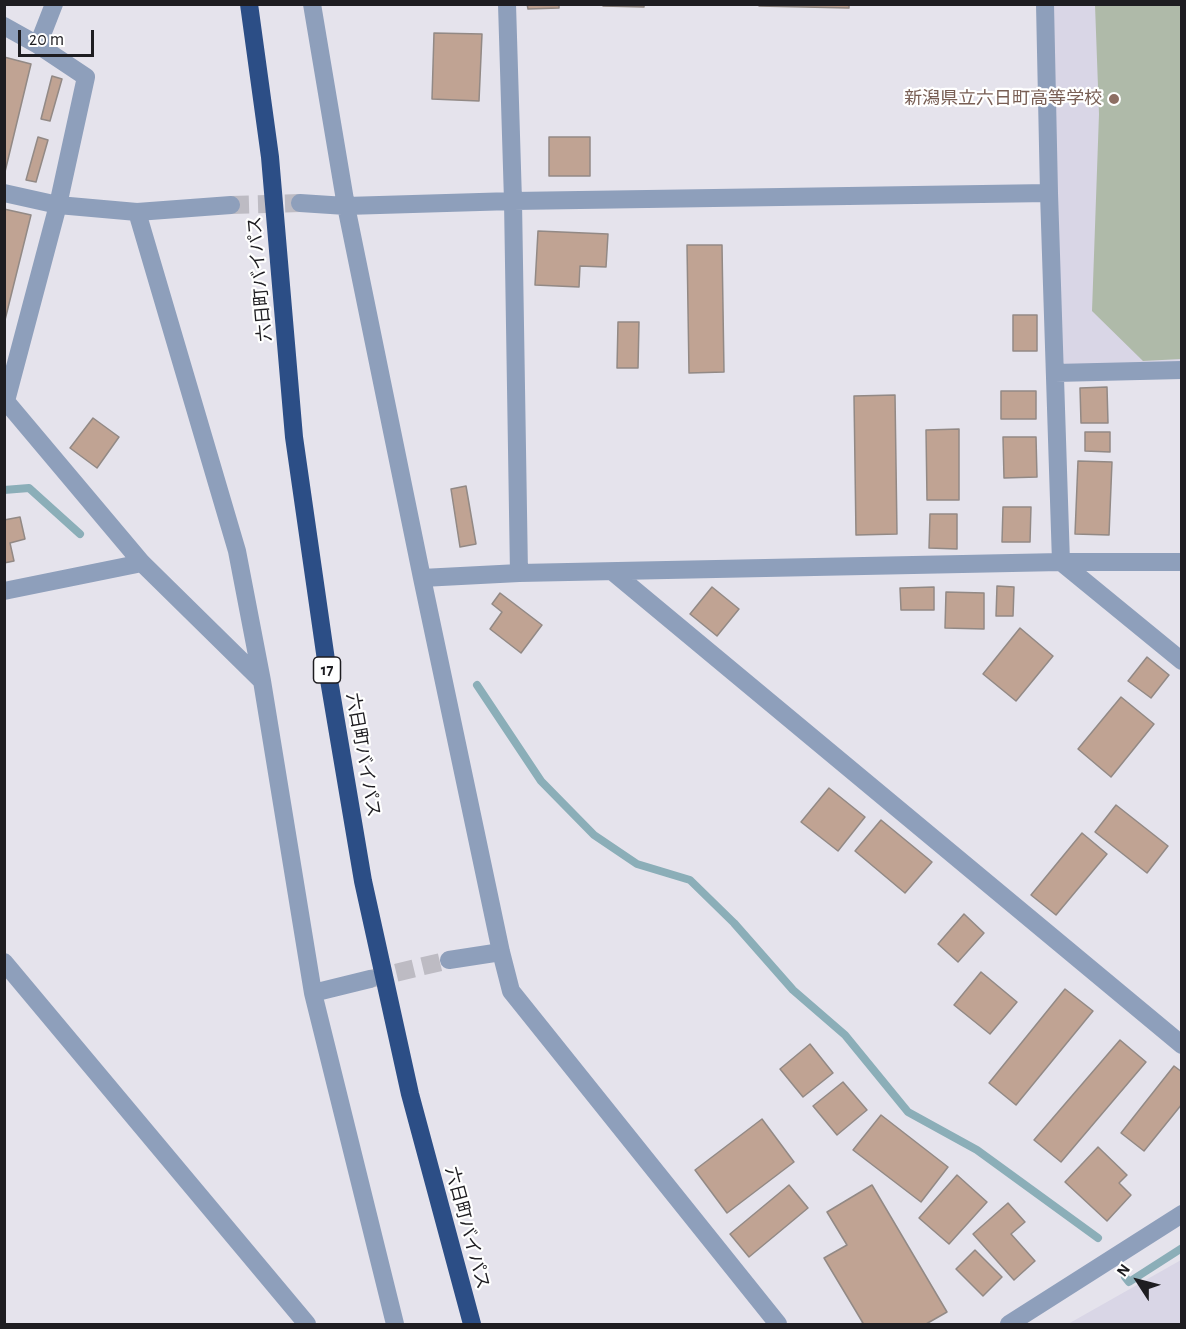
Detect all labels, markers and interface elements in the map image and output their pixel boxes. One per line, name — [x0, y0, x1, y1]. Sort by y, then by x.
scale bar — [21, 18, 98, 56]
text: 20 m — [29, 31, 64, 49]
place label: 新潟県立六日町高等学校 — [904, 88, 1102, 110]
marker: 新潟県立六日町高等学校 — [1107, 92, 1121, 106]
street label: 六日町バイパス — [244, 215, 276, 343]
road number: 17 — [314, 657, 340, 683]
street label: 六日町バイパス — [341, 691, 385, 819]
street label: 六日町バイパス — [440, 1164, 494, 1292]
north arrow — [1108, 1251, 1168, 1311]
text: N — [1114, 1261, 1133, 1280]

